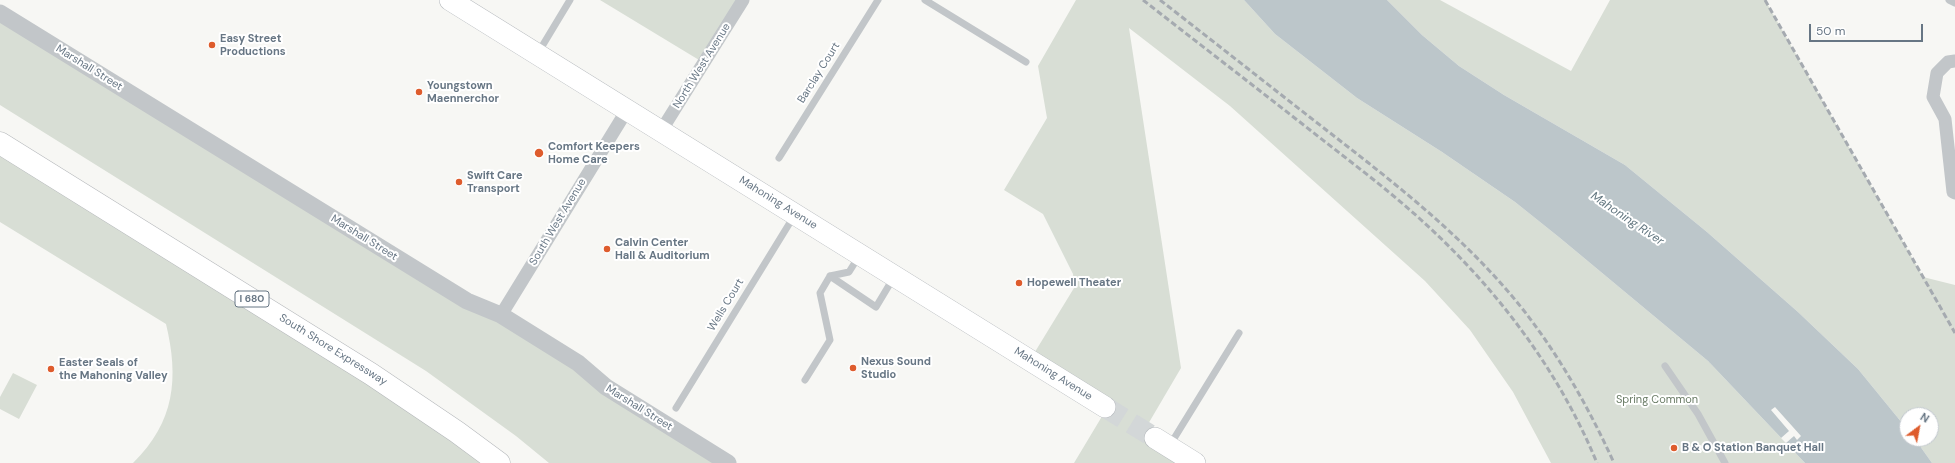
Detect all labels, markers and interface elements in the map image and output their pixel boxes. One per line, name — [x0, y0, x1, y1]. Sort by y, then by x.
scale bar — [1811, 16, 1925, 42]
street label: North West Avenue — [670, 21, 734, 111]
text: 50 m — [1816, 23, 1845, 39]
place label: Easy Street Productions — [220, 32, 286, 58]
marker: Easy Street Productions — [207, 40, 217, 50]
street label: Barclay Court — [795, 40, 843, 106]
street label: Marshall Street — [53, 42, 125, 94]
place label: Youngstown Maennerchor — [427, 79, 499, 105]
marker: Youngstown Maennerchor — [414, 87, 424, 97]
place label: Comfort Keepers Home Care — [548, 140, 640, 166]
marker: Comfort Keepers Home Care — [533, 147, 545, 159]
place label: Swift Care Transport — [467, 169, 523, 195]
street label: Mahoning Avenue — [736, 174, 820, 232]
street label: South West Avenue — [527, 176, 589, 268]
marker: Swift Care Transport — [454, 177, 464, 187]
water label: Mahoning River — [1588, 189, 1666, 249]
street label: Marshall Street — [328, 212, 400, 264]
place label: Calvin Center Hall & Auditorium — [615, 236, 710, 262]
marker: Calvin Center Hall & Auditorium — [602, 244, 612, 254]
street label: Wells Court — [705, 276, 747, 334]
place label: Hopewell Theater — [1027, 276, 1121, 290]
marker: Hopewell Theater — [1014, 278, 1024, 288]
road number: I 680 — [235, 291, 269, 307]
street label: South Shore Expressway — [277, 311, 389, 389]
street label: Mahoning Avenue — [1011, 345, 1095, 403]
place label: Nexus Sound Studio — [861, 355, 931, 381]
place label: Easter Seals of the Mahoning Valley — [59, 356, 168, 382]
marker: Nexus Sound Studio — [848, 363, 858, 373]
marker: Easter Seals of the Mahoning Valley — [46, 364, 56, 374]
street label: Marshall Street — [603, 382, 675, 434]
park label: Spring Common — [1616, 393, 1698, 407]
north arrow — [1899, 407, 1939, 447]
text: N — [1918, 410, 1932, 426]
place label: B & O Station Banquet Hall — [1682, 441, 1824, 455]
marker: B & O Station Banquet Hall — [1669, 443, 1679, 453]

